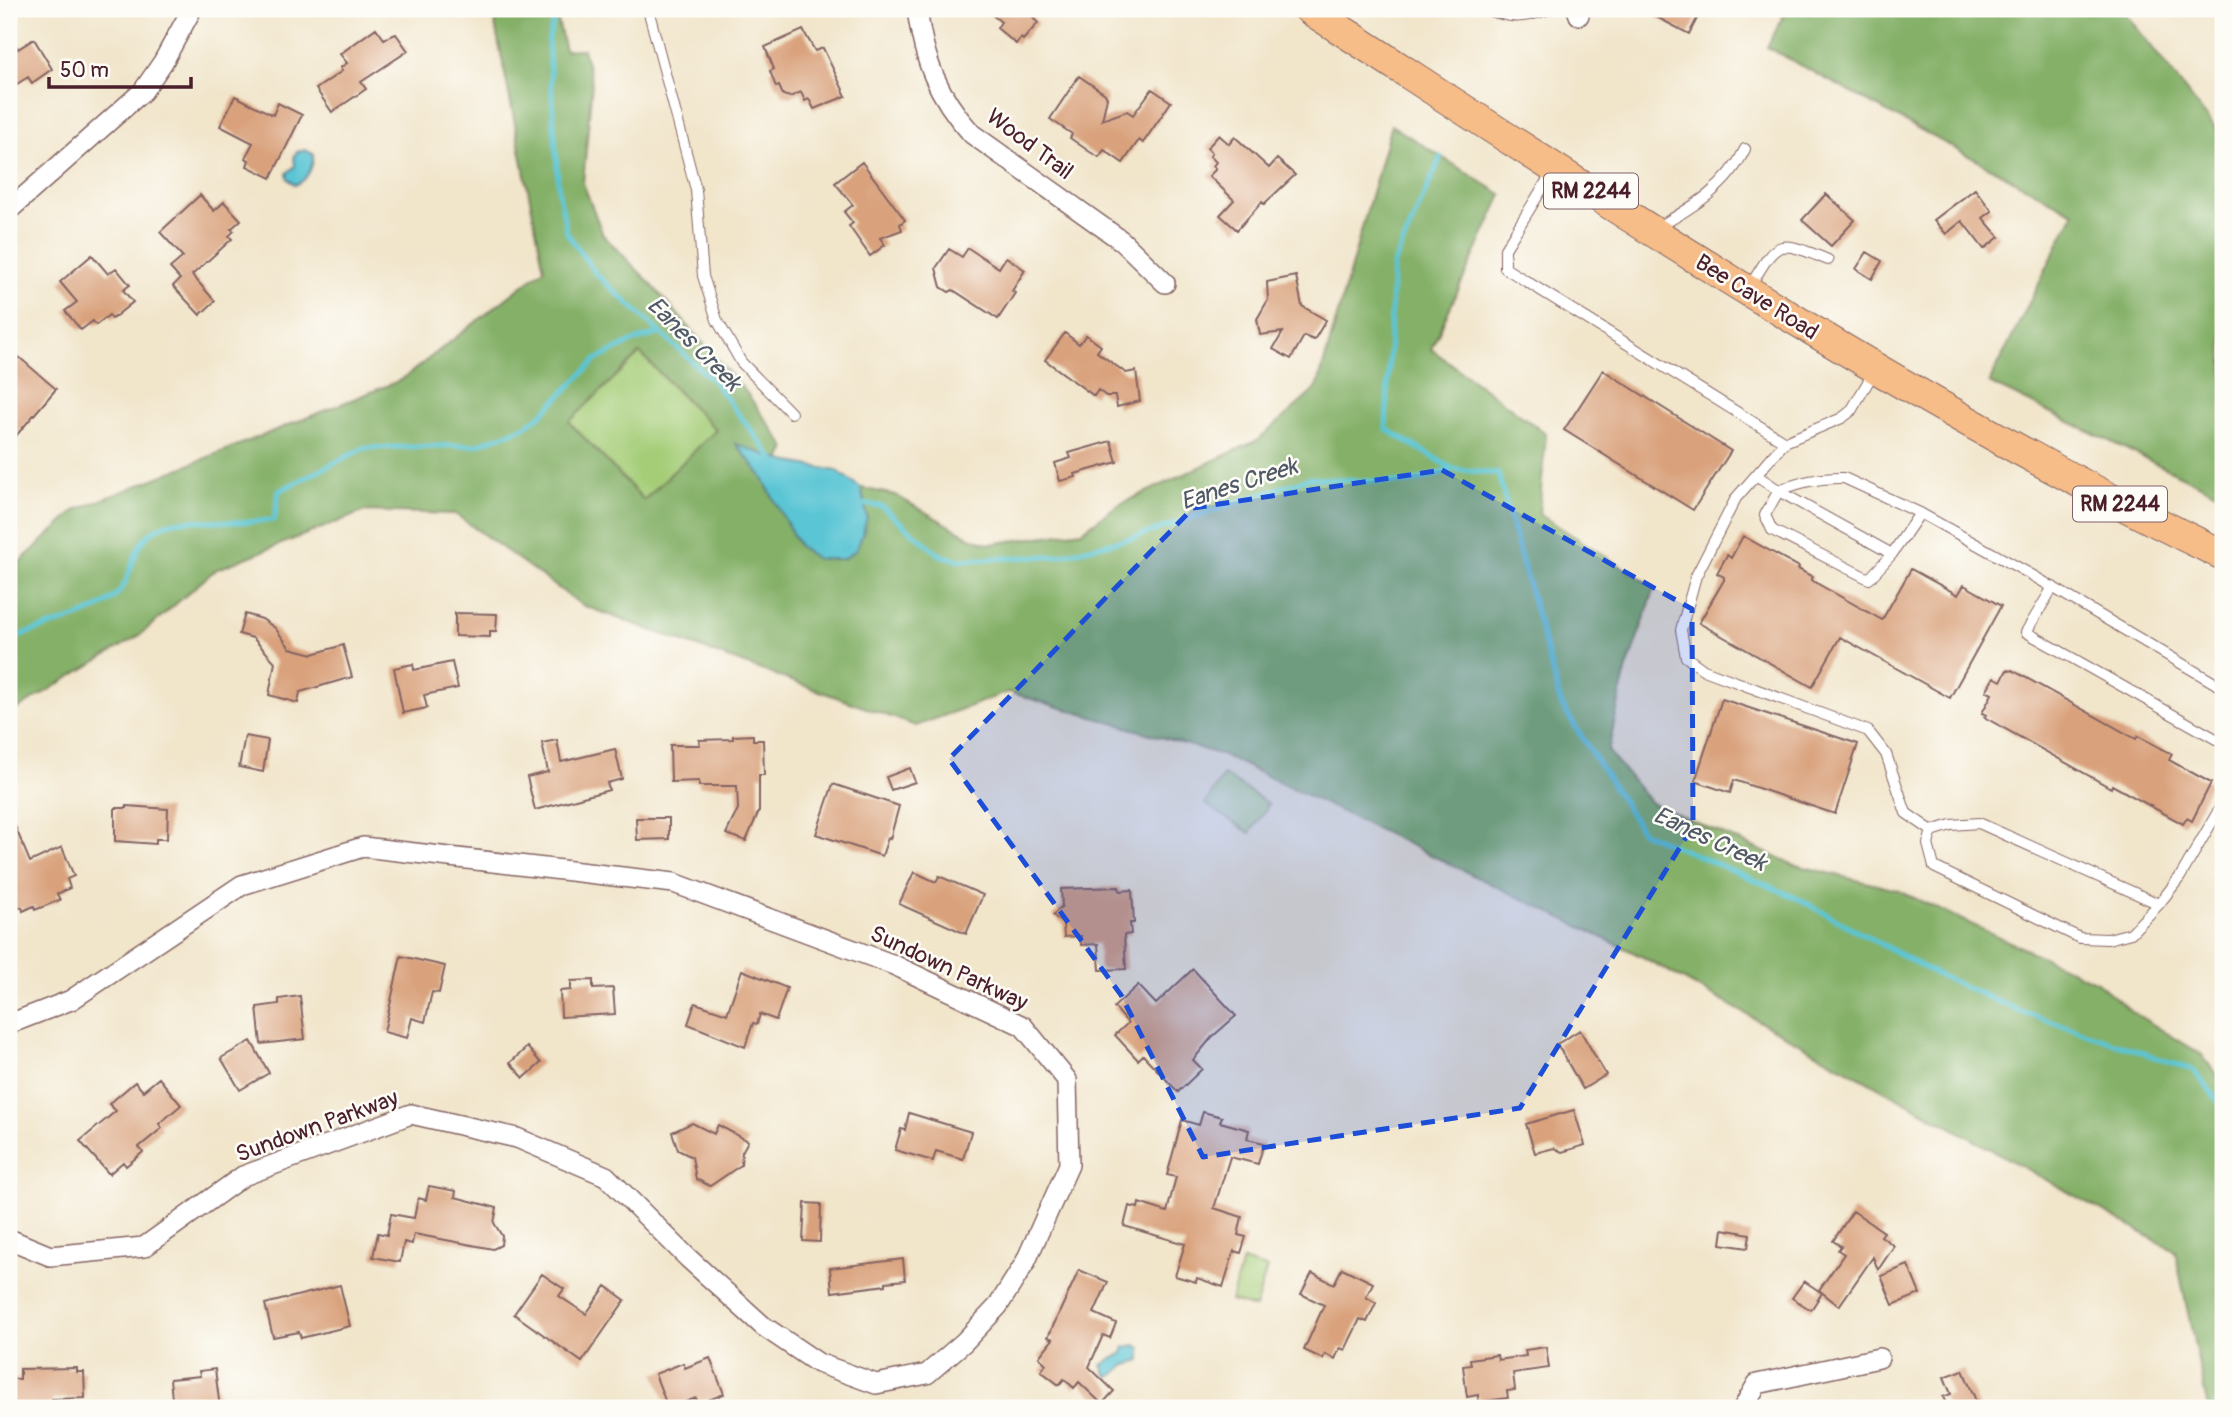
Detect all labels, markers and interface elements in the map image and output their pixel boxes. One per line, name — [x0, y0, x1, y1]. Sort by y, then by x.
scale bar — [49, 46, 191, 90]
text: 50 m — [60, 57, 109, 84]
street label: Wood Trail — [981, 102, 1079, 186]
road number: RM 2244 — [1544, 174, 1638, 208]
street label: Bee Cave Road — [1690, 248, 1824, 346]
water label: Eanes Creek — [641, 291, 748, 398]
water label: Eanes Creek — [1177, 451, 1303, 516]
road number: RM 2244 — [2073, 486, 2167, 522]
water label: Eanes Creek — [1649, 800, 1773, 879]
street label: Sundown Parkway — [865, 919, 1033, 1017]
street label: Sundown Parkway — [232, 1083, 402, 1169]

